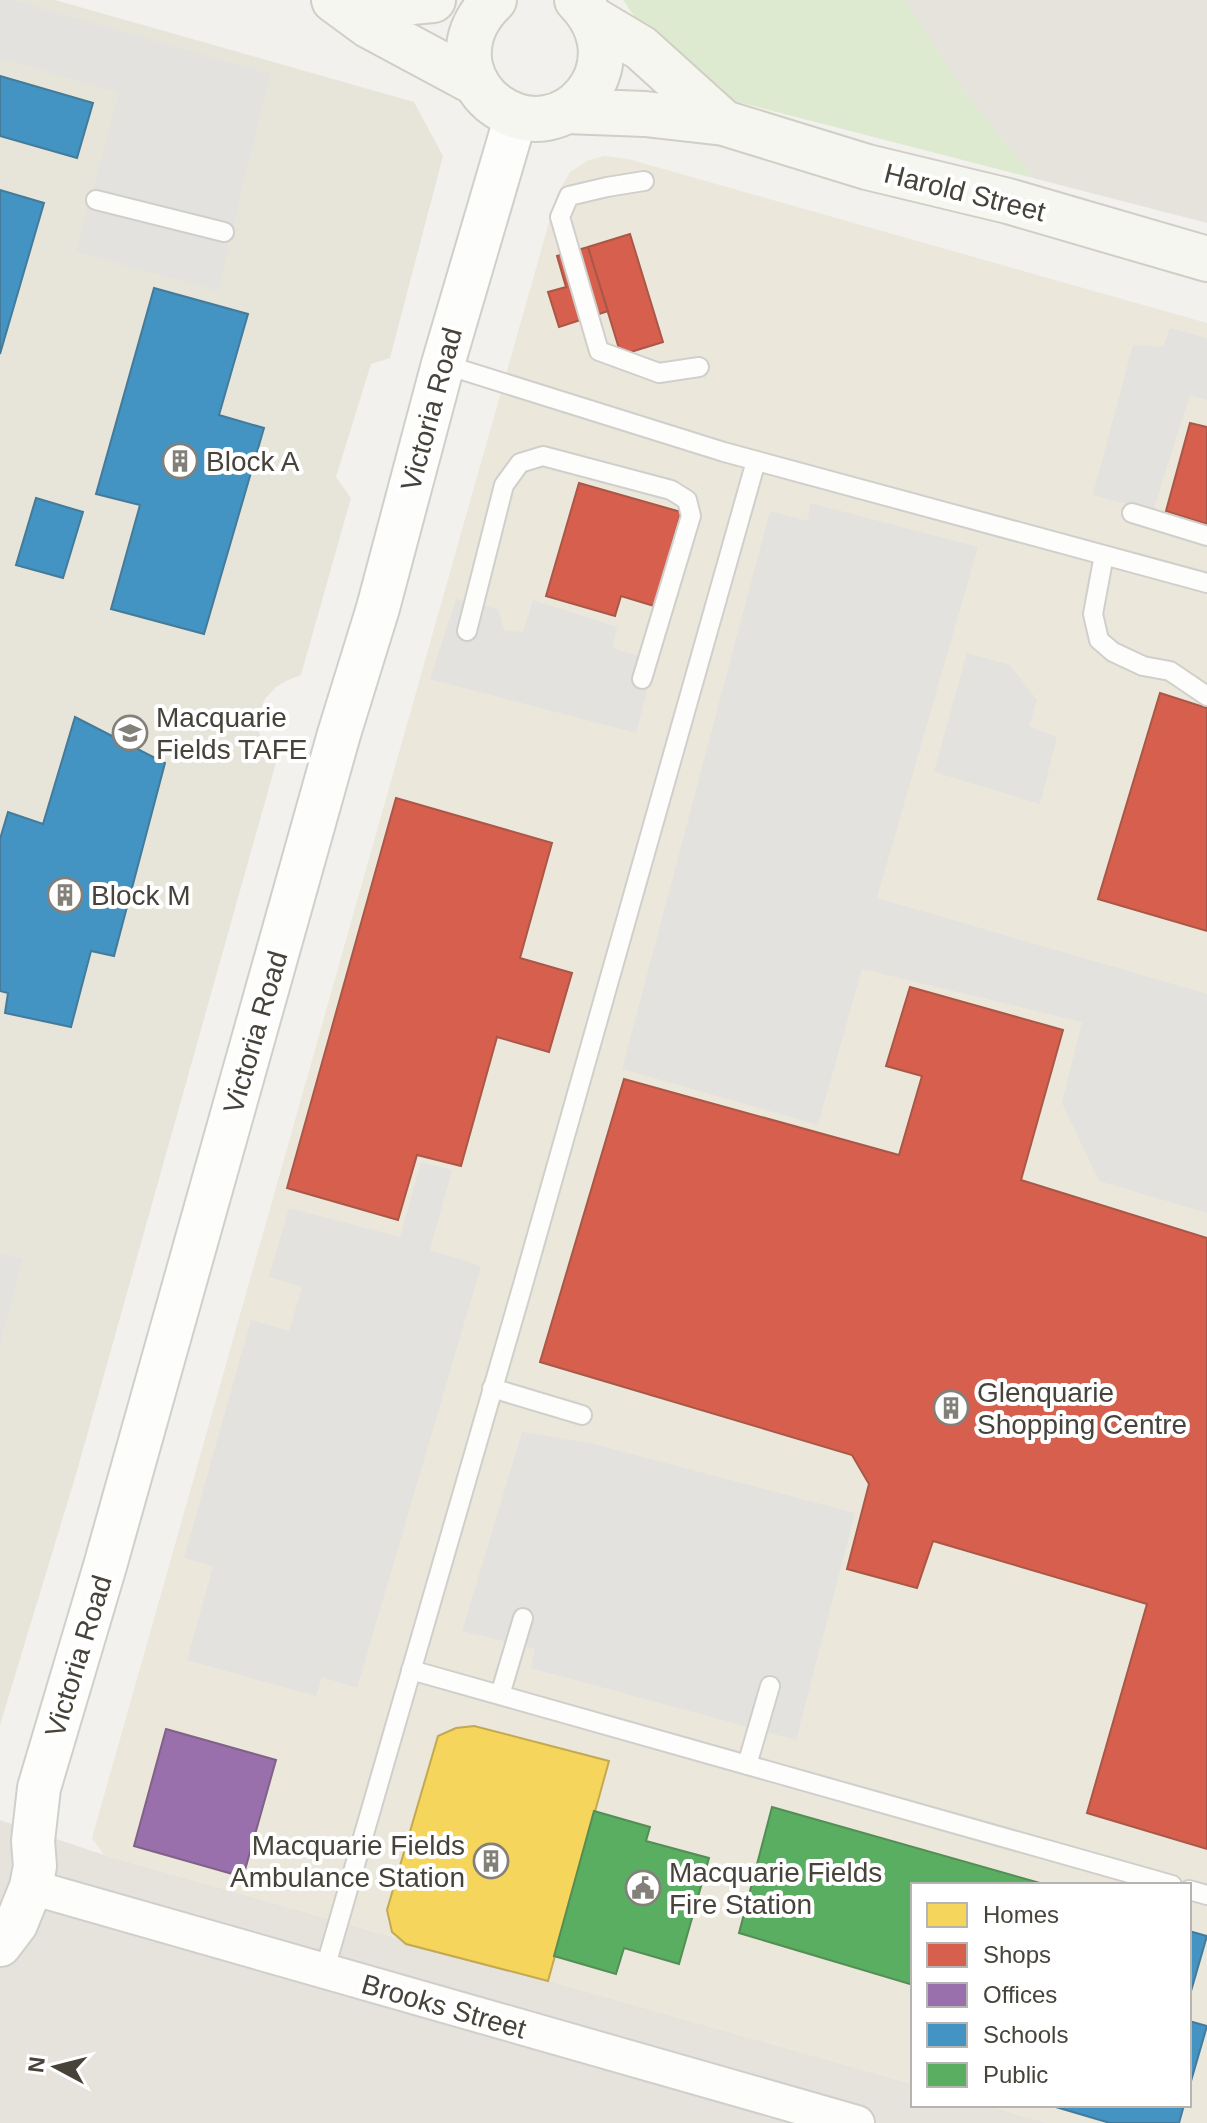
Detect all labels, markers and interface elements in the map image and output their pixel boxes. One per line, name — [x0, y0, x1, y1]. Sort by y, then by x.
street label: Harold Street — [881, 157, 1049, 228]
street label: Victoria Road — [395, 324, 468, 494]
building icon: Block A — [161, 442, 199, 480]
place label: Block A — [206, 446, 300, 477]
place label: Macquarie Fields TAFE — [156, 702, 307, 765]
school or university icon: Macquarie Fields TAFE — [111, 714, 149, 752]
building icon: Block M — [46, 876, 84, 914]
place label: Block M — [91, 880, 191, 911]
street label: Victoria Road — [217, 947, 293, 1117]
place label: Glenquarie Shopping Centre — [977, 1377, 1187, 1440]
building icon: Glenquarie Shopping Centre — [932, 1389, 970, 1427]
street label: Victoria Road — [39, 1571, 118, 1741]
place label: Macquarie Fields Ambulance Station — [230, 1830, 465, 1893]
building icon: Macquarie Fields Ambulance Station — [472, 1842, 510, 1880]
place label: Macquarie Fields Fire Station — [669, 1857, 882, 1920]
public building icon: Macquarie Fields Fire Station — [624, 1869, 662, 1907]
legend — [911, 1883, 1191, 2107]
text: Homes — [983, 1901, 1059, 1928]
text: Shops — [983, 1941, 1051, 1968]
street label: Brooks Street — [358, 1968, 530, 2045]
text: Offices — [983, 1981, 1057, 2008]
text: Schools — [983, 2021, 1068, 2048]
north arrow — [16, 2027, 96, 2107]
text: N — [23, 2055, 50, 2074]
text: Public — [983, 2061, 1048, 2088]

